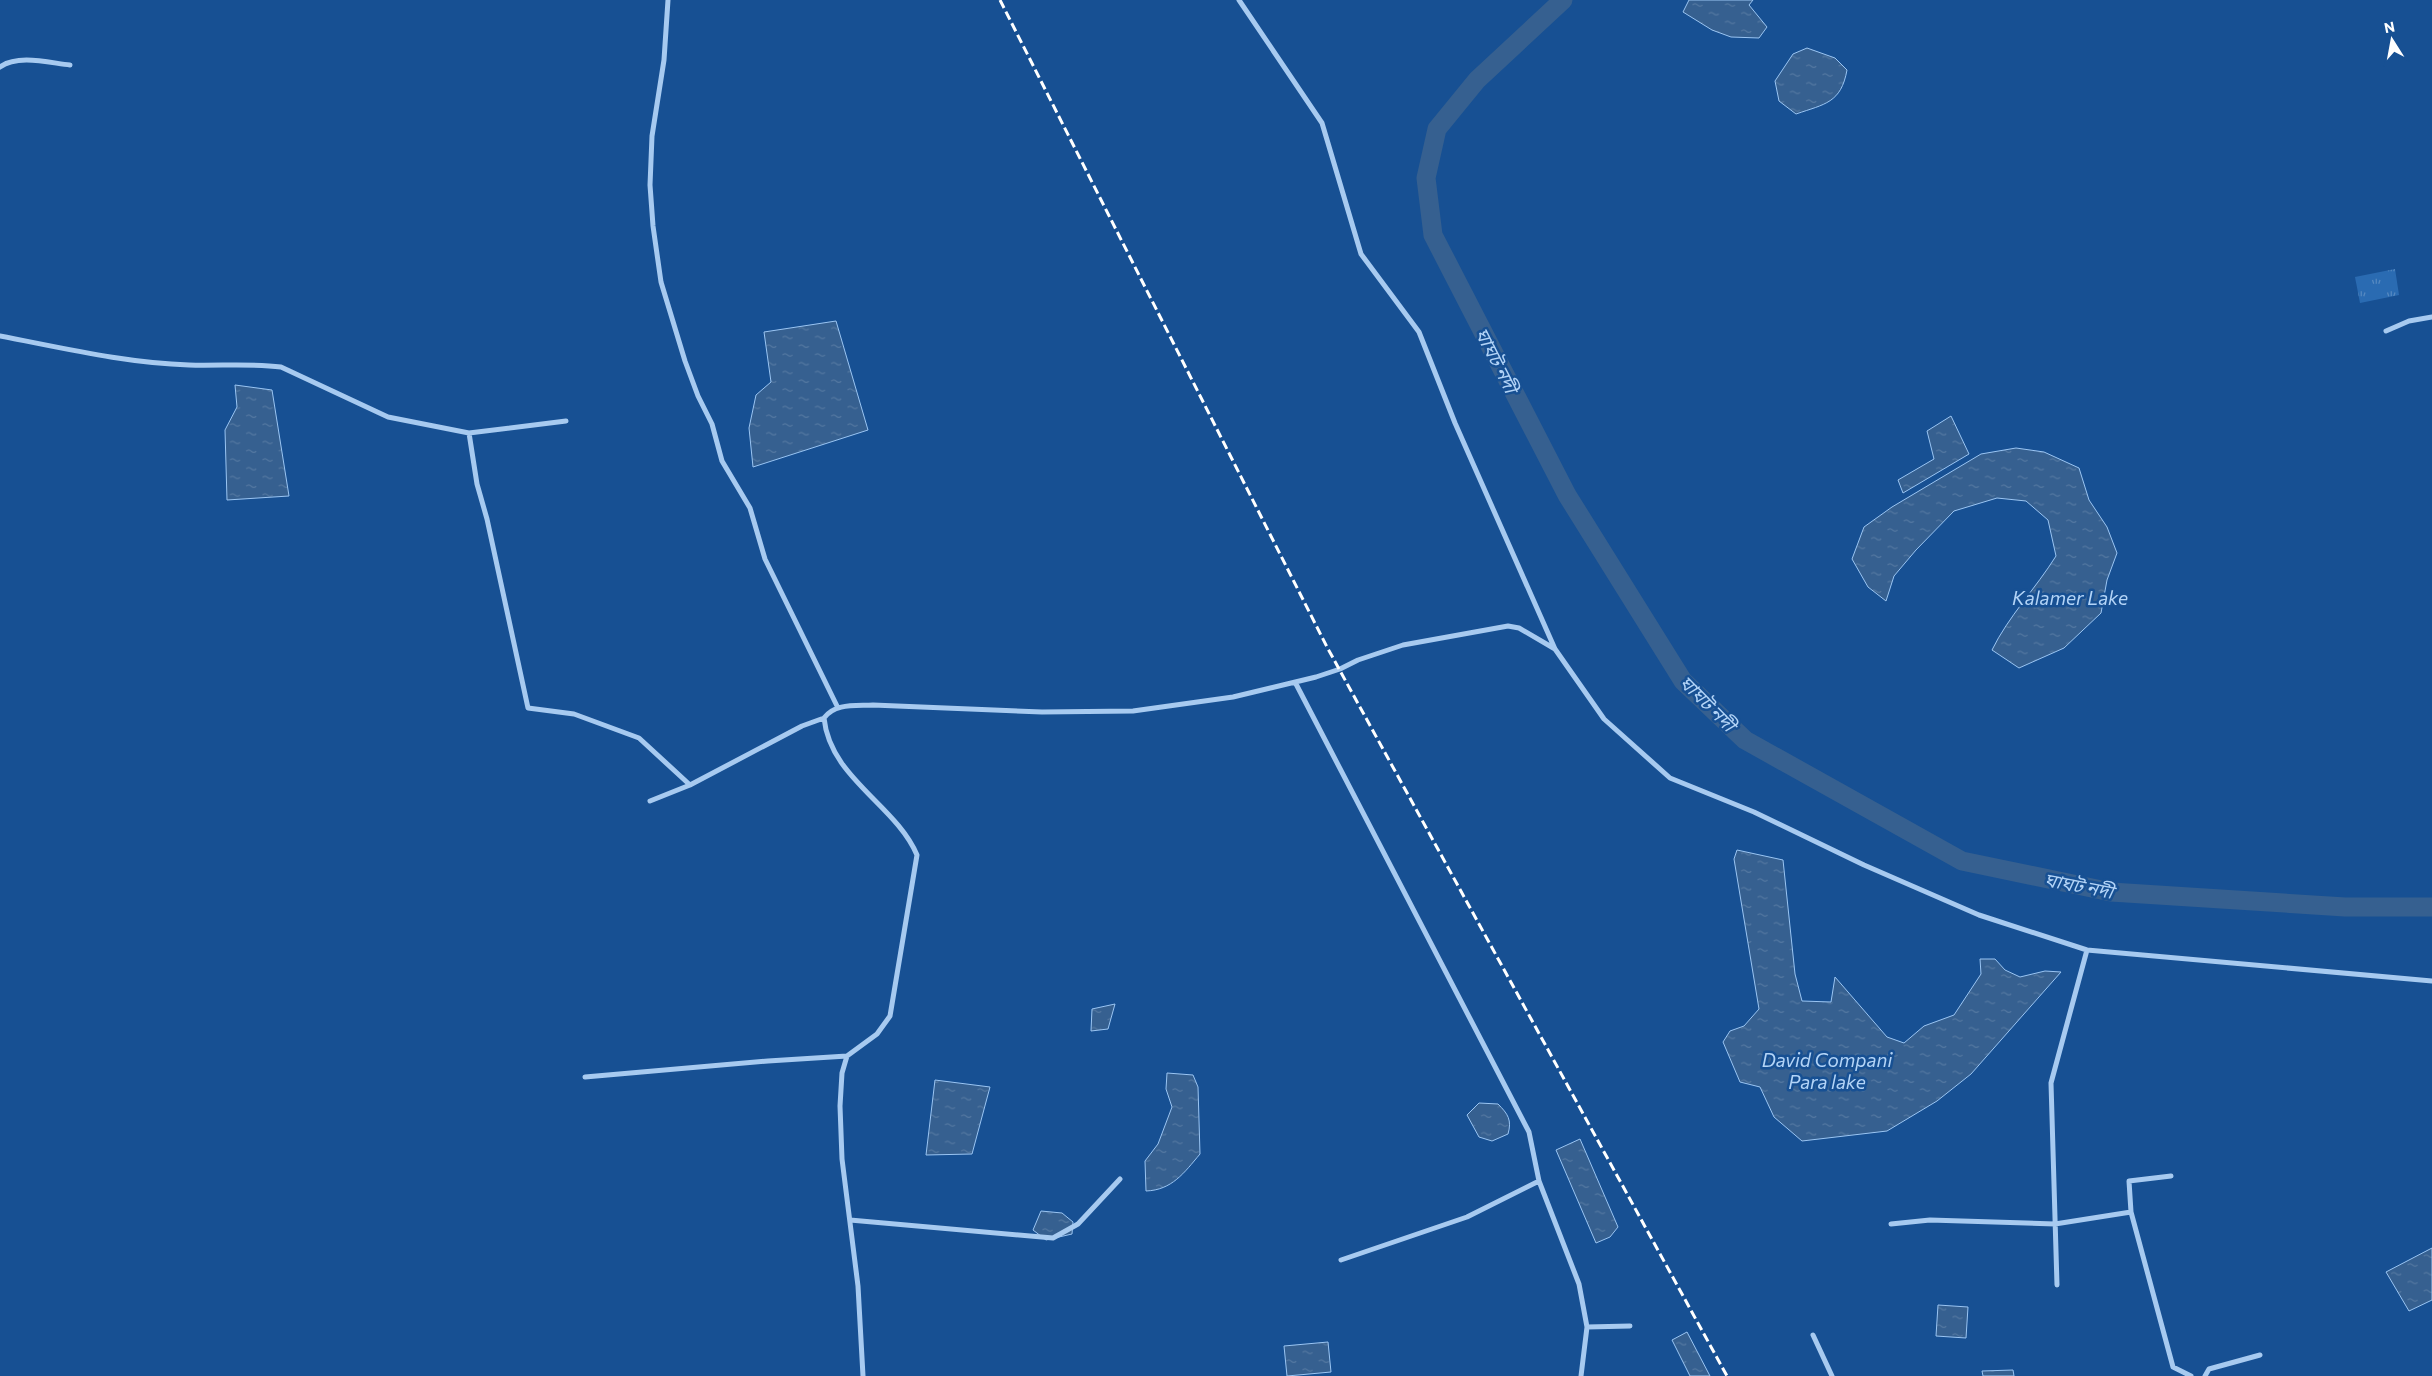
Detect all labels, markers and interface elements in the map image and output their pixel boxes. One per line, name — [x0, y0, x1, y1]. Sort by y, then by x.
north arrow — [2367, 15, 2417, 65]
text: N — [2383, 17, 2396, 36]
water label: ঘাঘট নদী — [1471, 324, 1525, 400]
water label: Kalamer Lake — [2012, 586, 2128, 609]
water label: ঘাঘট নদী — [1675, 670, 1744, 739]
water label: ঘাঘট নদী — [2043, 867, 2119, 904]
water label: David Compani Para lake — [1762, 1048, 1893, 1093]

